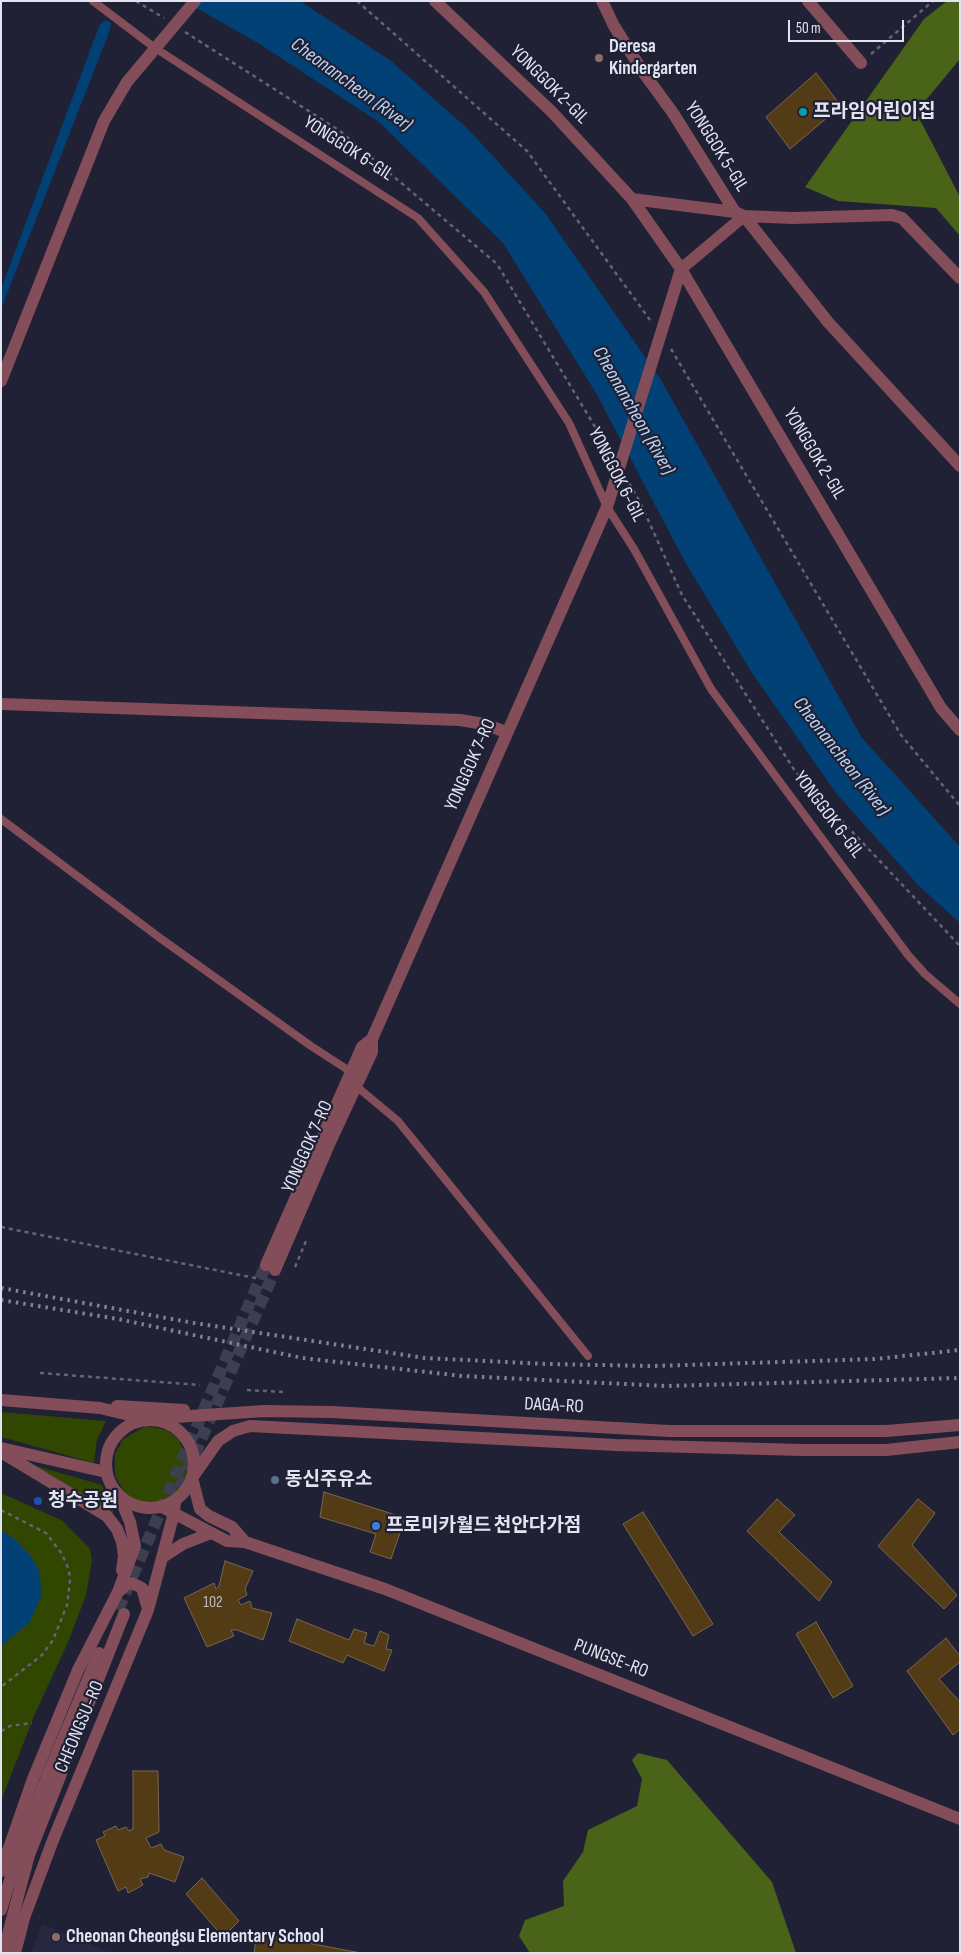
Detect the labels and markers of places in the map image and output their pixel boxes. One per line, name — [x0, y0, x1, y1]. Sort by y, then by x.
place label: Deresa Kindergarten — [609, 36, 697, 80]
marker: Deresa Kindergarten — [593, 52, 605, 64]
place label: 프라임어린이집 — [813, 101, 935, 123]
marker: 프라임어린이집 — [797, 106, 809, 118]
place label: 동신주유소 — [285, 1469, 372, 1491]
marker: 동신주유소 — [269, 1474, 281, 1486]
place label: 청수공원 — [48, 1490, 118, 1512]
marker: 청수공원 — [32, 1495, 44, 1507]
place label: 프로미카월드 천안다가점 — [386, 1515, 581, 1537]
marker: 프로미카월드 천안다가점 — [370, 1520, 382, 1532]
place label: Cheonan Cheongsu Elementary School — [66, 1926, 324, 1948]
marker: Cheonan Cheongsu Elementary School — [50, 1931, 62, 1943]

